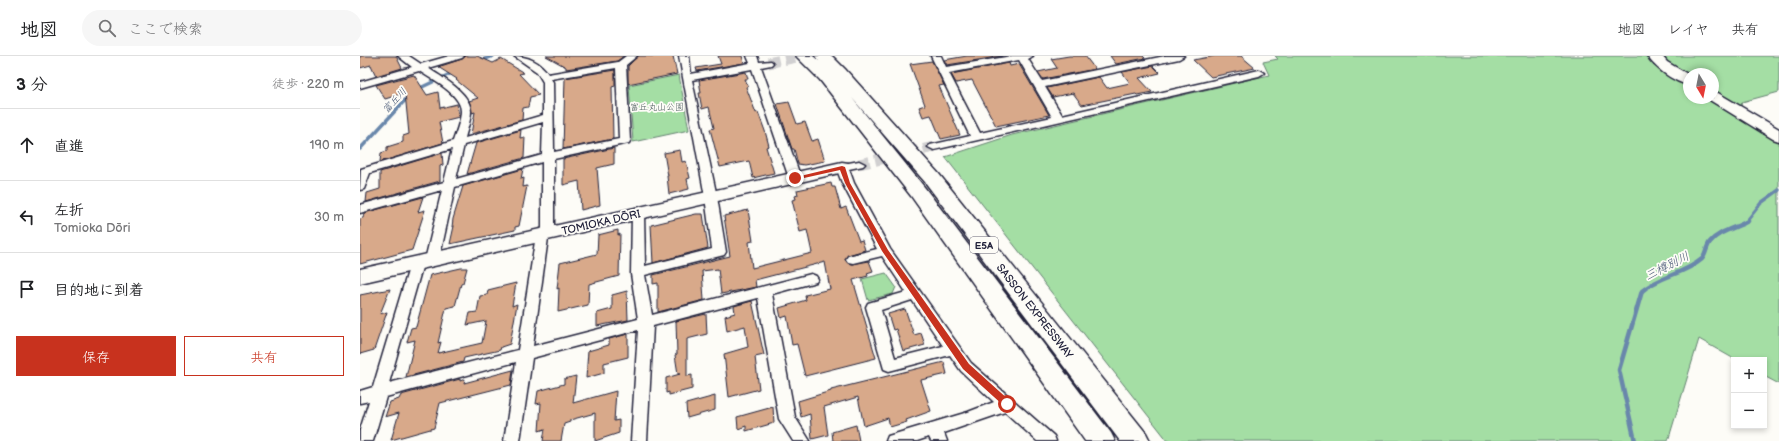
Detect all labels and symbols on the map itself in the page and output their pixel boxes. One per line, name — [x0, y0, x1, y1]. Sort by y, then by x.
north arrow — [1683, 68, 1719, 104]
water label: 富丘川 — [380, 86, 409, 116]
park label: 富丘丸山公園 — [630, 102, 684, 113]
route end — [786, 169, 804, 187]
street label: TOMIOKA DŌRI — [561, 207, 642, 238]
road number: E5A — [970, 237, 998, 253]
water label: 三樽別川 — [1642, 249, 1692, 284]
street label: SASSON EXPRESSWAY — [994, 261, 1076, 362]
route start — [998, 395, 1016, 413]

